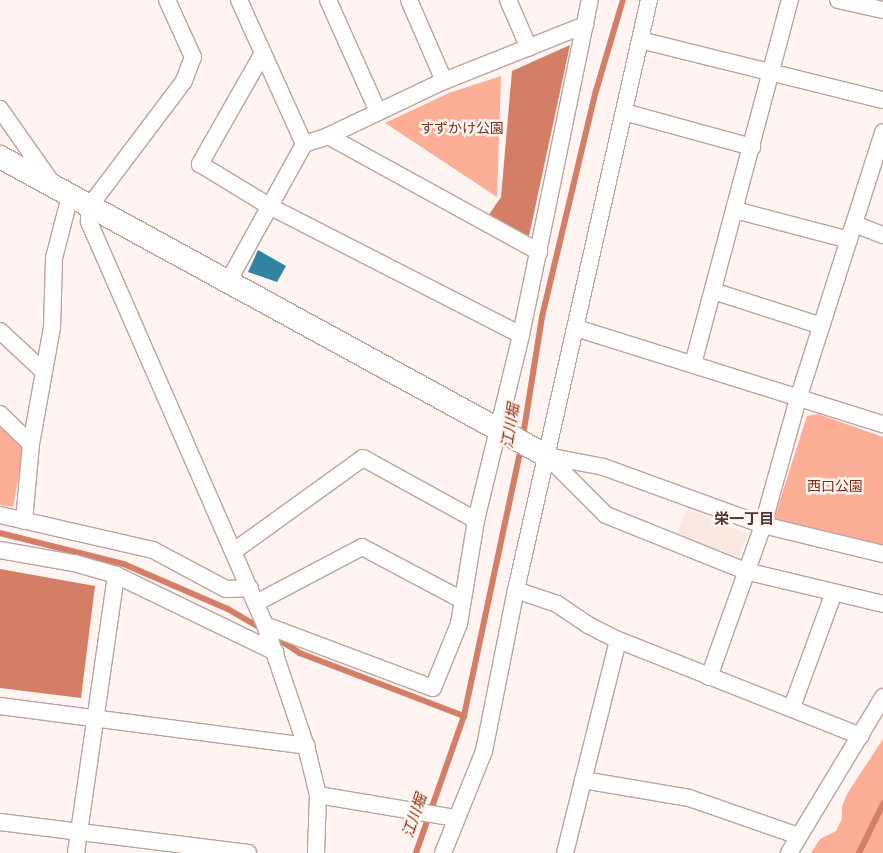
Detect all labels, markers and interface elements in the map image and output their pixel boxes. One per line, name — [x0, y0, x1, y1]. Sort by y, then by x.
park label: すずかけ公園 — [420, 120, 504, 136]
water label: 江川堀 — [499, 402, 523, 450]
park label: 西口公園 — [807, 478, 863, 494]
district label: 栄一丁目 — [714, 511, 774, 529]
water label: 江川堀 — [399, 792, 431, 840]

